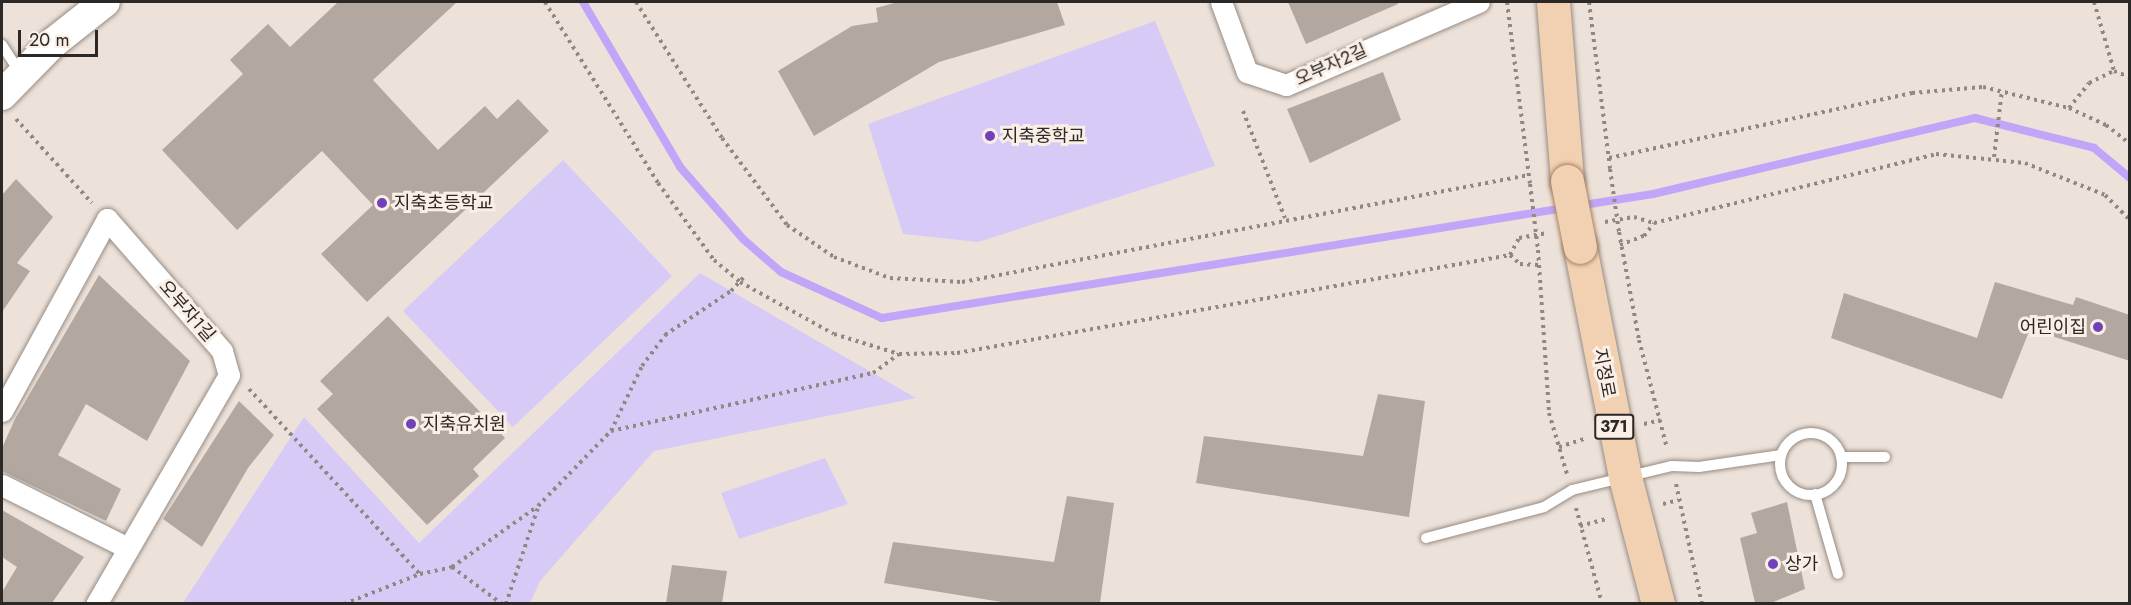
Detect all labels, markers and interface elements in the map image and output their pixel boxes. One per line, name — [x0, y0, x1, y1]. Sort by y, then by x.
scale bar — [21, 18, 100, 56]
text: 20 m — [29, 27, 69, 53]
street label: 오부자2길 — [1292, 40, 1370, 90]
place label: 지축중학교 — [1002, 125, 1085, 147]
marker: 지축중학교 — [983, 129, 997, 143]
place label: 지축초등학교 — [394, 192, 493, 214]
marker: 지축초등학교 — [375, 196, 389, 210]
street label: 오부자1길 — [154, 276, 220, 346]
place label: 어린이집 — [2020, 316, 2086, 338]
marker: 어린이집 — [2091, 320, 2105, 334]
street label: 지정로 — [1589, 347, 1619, 399]
place label: 지축유치원 — [423, 413, 506, 435]
road number: 371 — [1593, 414, 1635, 440]
marker: 지축유치원 — [404, 417, 418, 431]
place label: 상가 — [1785, 553, 1818, 575]
marker: 상가 — [1766, 557, 1780, 571]

